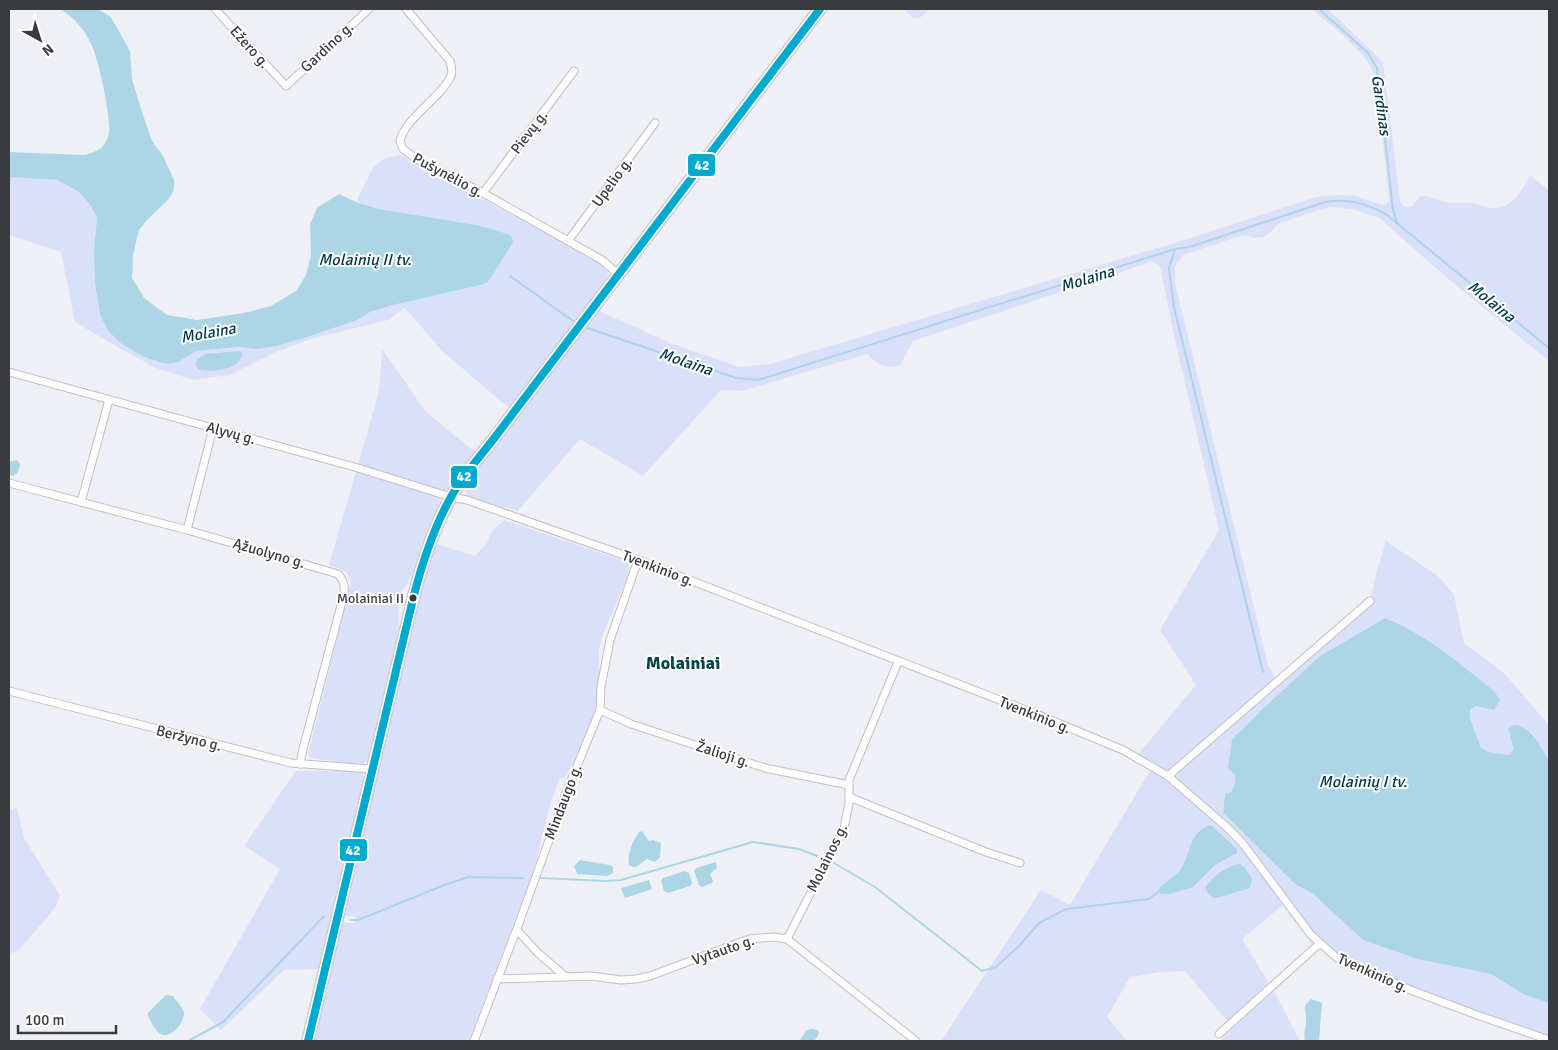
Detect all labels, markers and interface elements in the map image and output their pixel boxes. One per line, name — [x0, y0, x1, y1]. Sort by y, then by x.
north arrow — [15, 15, 65, 65]
street label: Gardino g. — [297, 18, 357, 76]
street label: Ežero g. — [226, 22, 274, 72]
text: N — [39, 40, 57, 59]
water label: Gardinas — [1367, 74, 1395, 139]
street label: Pievų g. — [507, 107, 551, 157]
street label: Pušynėlio g. — [410, 149, 486, 201]
line badge: 42 — [687, 153, 716, 177]
street label: Upelio g. — [588, 154, 636, 210]
text: 42 — [694, 157, 710, 174]
water label: Molainių II tv. — [318, 250, 412, 270]
water label: Molaina — [1058, 261, 1117, 297]
water label: Molaina — [1464, 277, 1520, 328]
water label: Molaina — [179, 318, 238, 348]
water label: Molaina — [656, 343, 716, 381]
street label: Alyvų g. — [204, 418, 258, 448]
line badge: 42 — [450, 465, 478, 489]
text: 42 — [456, 468, 472, 485]
street label: Ąžuolyno g. — [231, 534, 307, 572]
street label: Tvenkinio g. — [620, 546, 697, 590]
place label: Molainiai II — [337, 590, 404, 607]
marker: Molainiai II — [408, 593, 418, 603]
district label: Molainiai — [646, 652, 720, 674]
street label: Tvenkinio g. — [997, 693, 1073, 738]
street label: Beržyno g. — [154, 721, 224, 755]
street label: Žalioji g. — [694, 737, 752, 771]
street label: Mindaugo g. — [540, 762, 586, 842]
water label: Molainių I tv. — [1319, 772, 1407, 792]
street label: Molainos g. — [803, 821, 851, 895]
line badge: 42 — [339, 838, 368, 862]
text: 42 — [345, 842, 361, 859]
street label: Vytauto g. — [690, 931, 757, 969]
street label: Tvenkinio g. — [1335, 949, 1411, 997]
scale bar — [18, 1002, 115, 1034]
text: 100 m — [25, 1011, 65, 1029]

